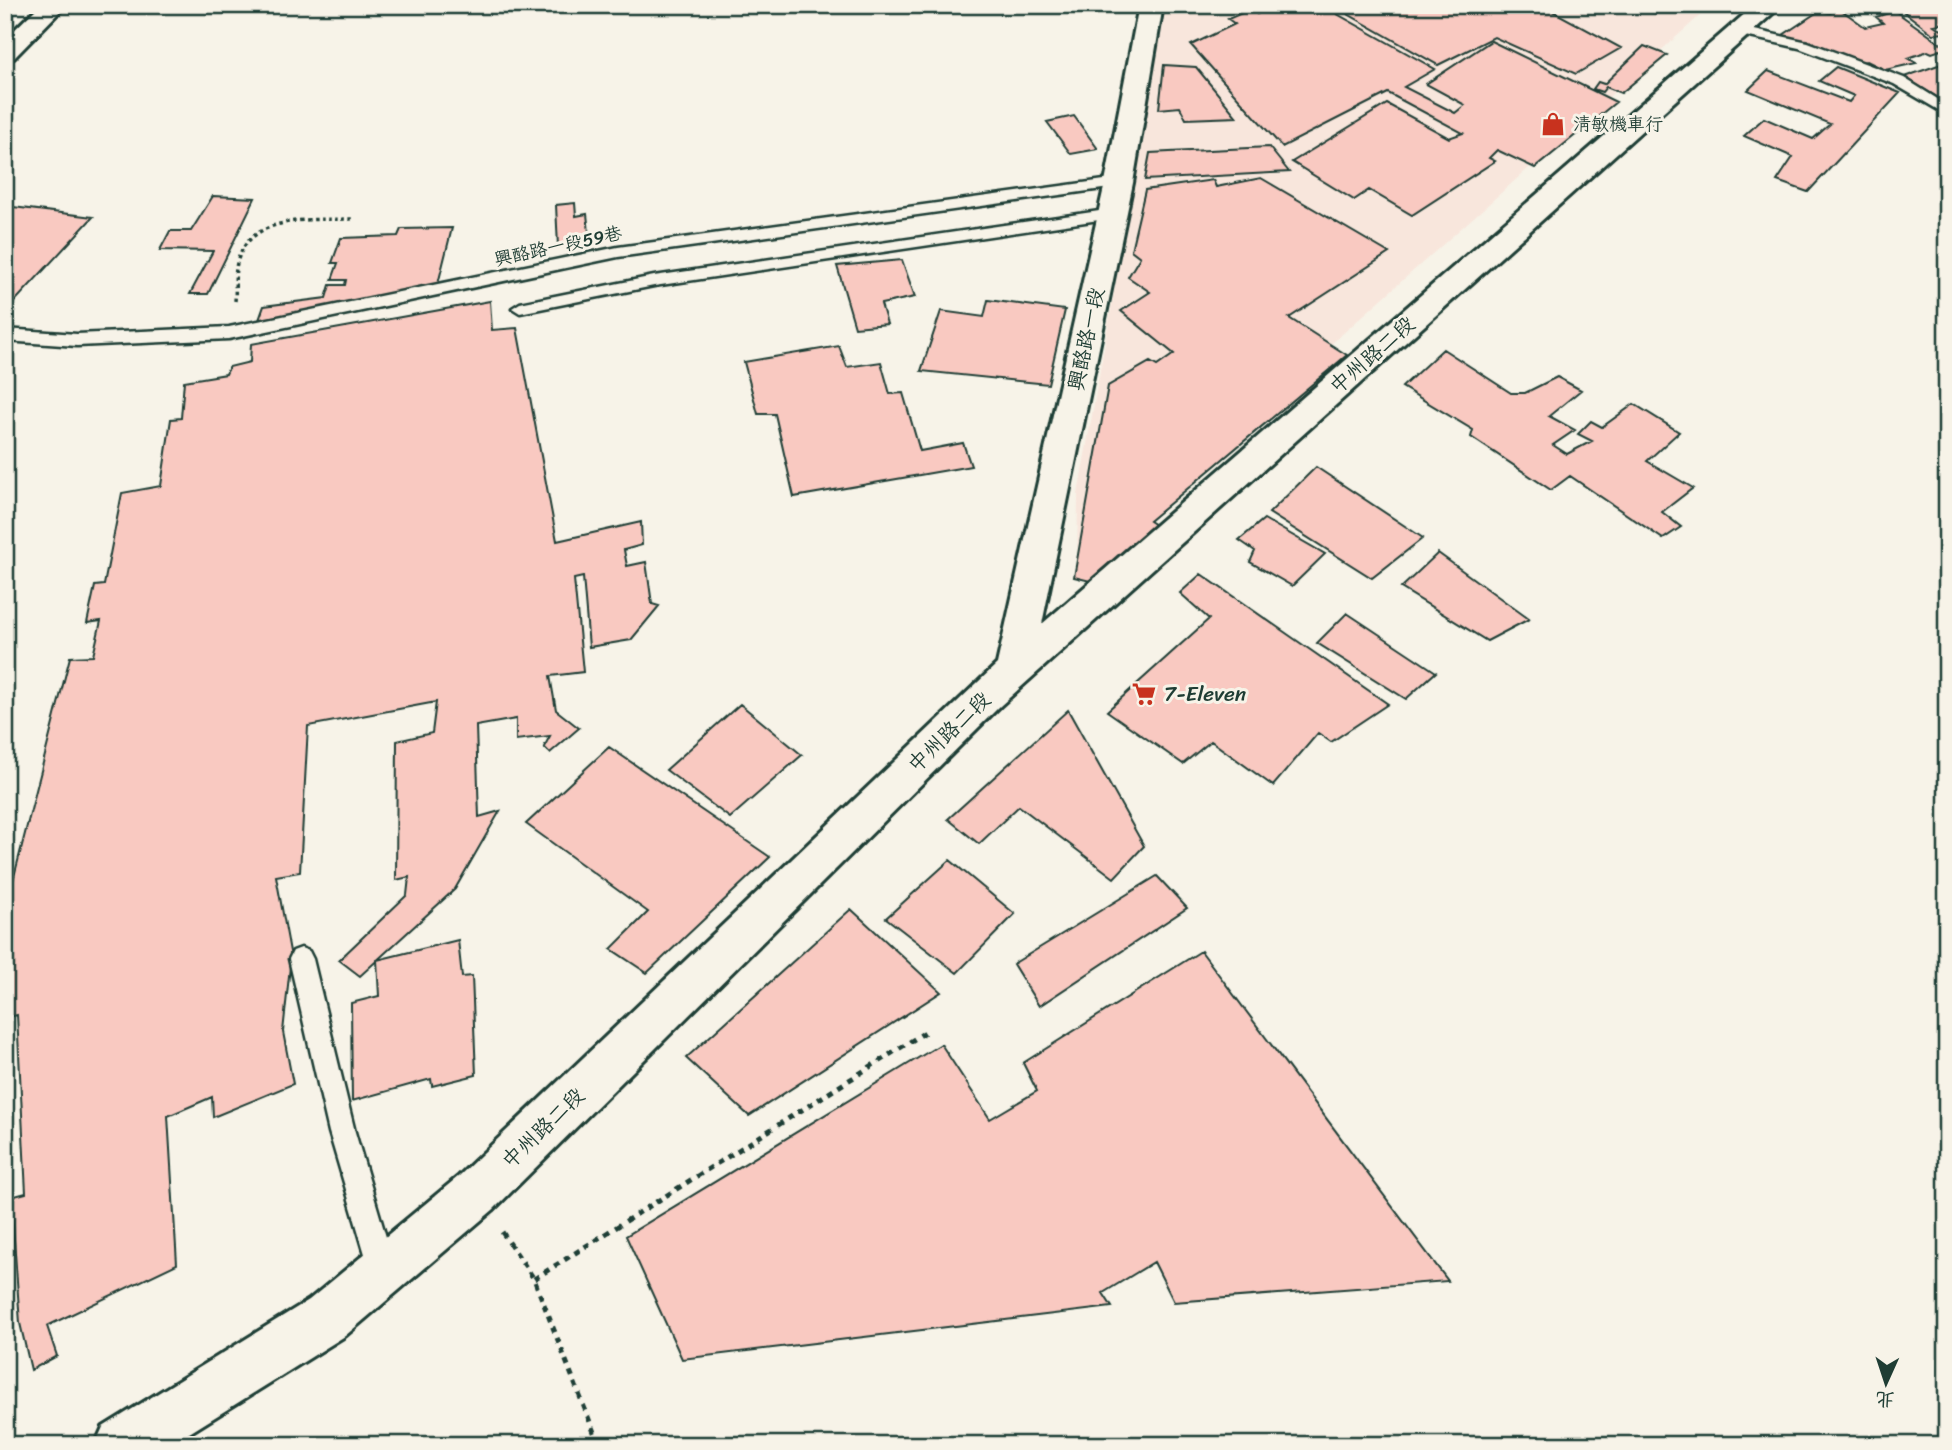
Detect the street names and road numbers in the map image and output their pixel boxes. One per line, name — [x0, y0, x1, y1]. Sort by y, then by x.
street label: 興酪路一段59巷 — [491, 217, 625, 275]
street label: 興酪路一段 — [1056, 284, 1116, 394]
street label: 中州路二段 — [1320, 306, 1424, 404]
street label: 中州路二段 — [898, 682, 1000, 782]
street label: 中州路二段 — [492, 1078, 594, 1178]

